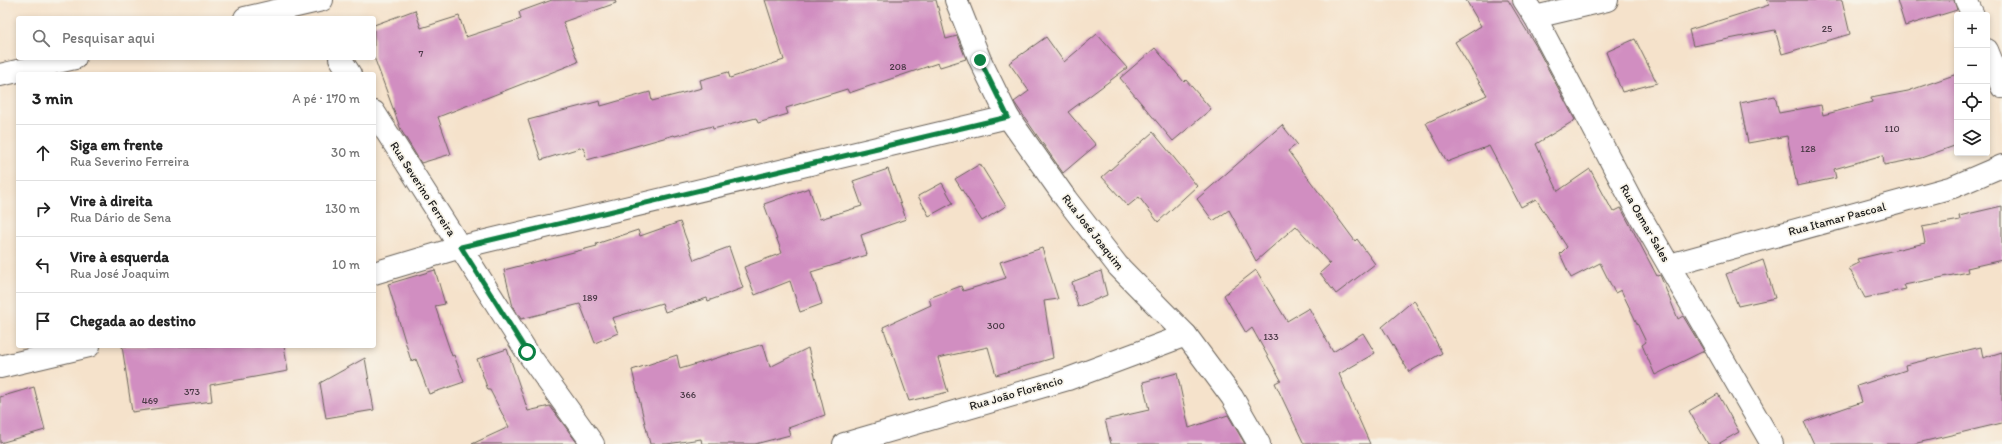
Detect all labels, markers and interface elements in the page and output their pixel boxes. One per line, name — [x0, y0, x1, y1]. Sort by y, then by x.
map controls — [1954, 12, 1990, 156]
button: + — [1954, 12, 1990, 48]
search box — [16, 16, 376, 60]
house number: 25 — [1822, 22, 1832, 35]
icon: search — [30, 27, 52, 49]
text: Pesquisar aqui — [62, 29, 155, 47]
house number: 7 — [419, 47, 424, 60]
button: − — [1954, 48, 1990, 84]
route end — [971, 51, 989, 69]
house number: 208 — [890, 60, 907, 73]
button: locate — [1954, 84, 1990, 120]
text: 3 min — [32, 88, 73, 108]
text: A pé · 170 m — [292, 91, 360, 106]
button: layers — [1954, 120, 1990, 156]
house number: 110 — [1884, 122, 1900, 135]
text: Siga em frente — [70, 136, 163, 154]
street label: Rua Severino Ferreira — [387, 139, 459, 240]
icon: ahead — [32, 142, 54, 164]
house number: 128 — [1800, 142, 1816, 155]
text: 30 m — [331, 145, 360, 160]
text: Rua Severino Ferreira — [70, 154, 189, 169]
street label: Rua Osmar Sales — [1617, 182, 1673, 264]
text: Vire à direita — [70, 192, 153, 210]
street label: Rua José Joaquim — [1059, 192, 1127, 272]
icon: right — [32, 198, 54, 220]
street label: Rua Itamar Pascoal — [1787, 199, 1888, 239]
text: 130 m — [325, 201, 360, 216]
text: Rua Dário de Sena — [70, 210, 171, 225]
text: Vire à esquerda — [70, 248, 169, 266]
icon: left — [32, 254, 54, 276]
text: 10 m — [332, 257, 360, 272]
text: Rua José Joaquim — [70, 266, 169, 281]
house number: 189 — [582, 291, 598, 304]
icon: arrive — [32, 310, 54, 332]
text: Chegada ao destino — [70, 312, 196, 330]
house number: 300 — [987, 319, 1005, 332]
house number: 133 — [1263, 330, 1279, 343]
route start — [518, 343, 536, 361]
street label: Rua João Florêncio — [968, 373, 1064, 413]
house number: 373 — [184, 385, 200, 398]
house number: 366 — [680, 388, 696, 401]
house number: 469 — [142, 394, 158, 407]

